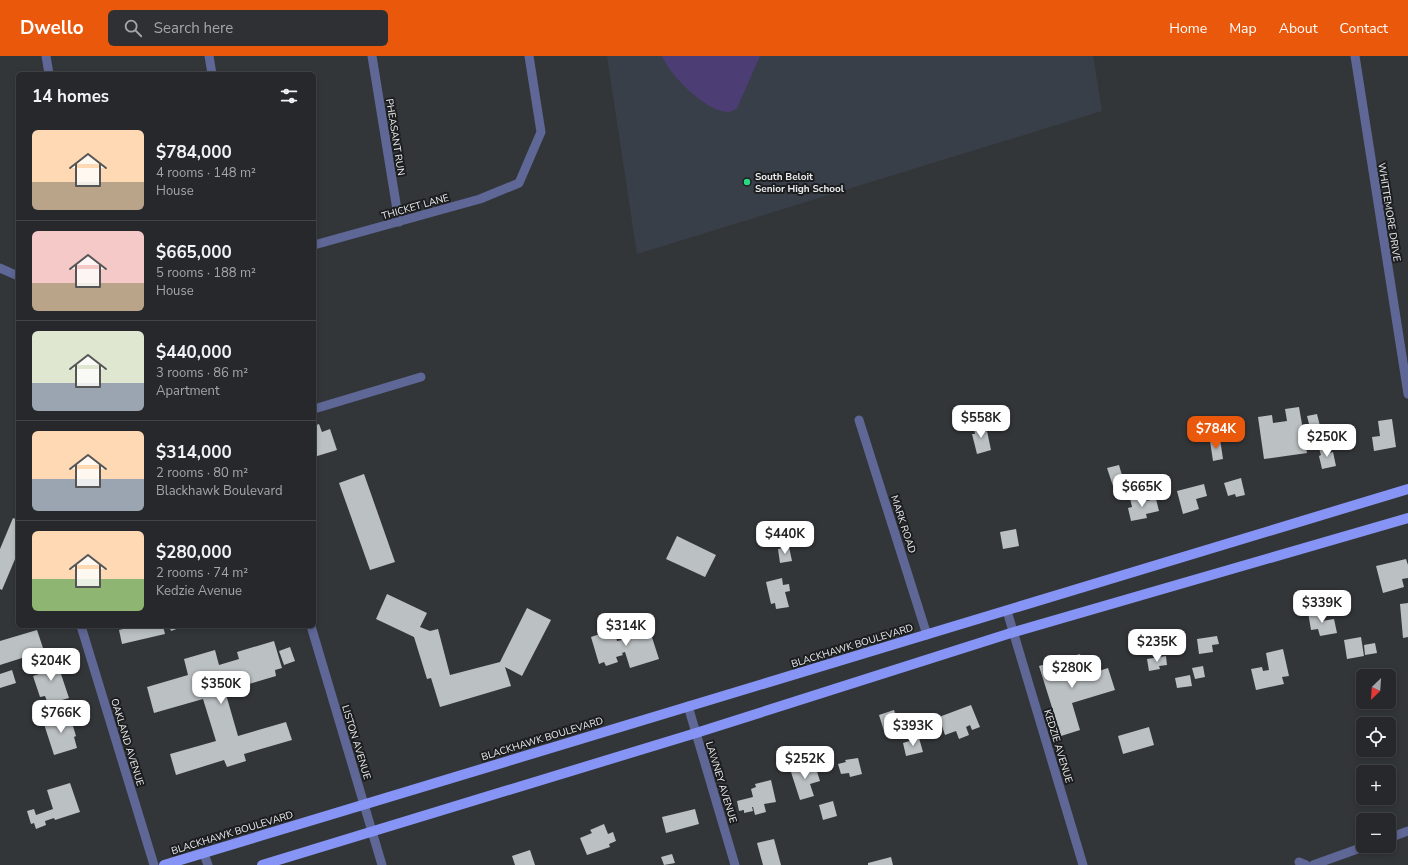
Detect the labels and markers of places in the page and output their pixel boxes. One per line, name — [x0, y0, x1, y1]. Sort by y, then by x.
place label: South Beloit Senior High School — [755, 170, 845, 196]
marker: South Beloit Senior High School — [742, 177, 752, 187]
pin: $558K — [953, 405, 1009, 439]
pin: $784K — [1188, 416, 1244, 450]
pin: $250K — [1299, 424, 1355, 458]
pin: $665K — [1114, 474, 1170, 508]
pin: $440K — [757, 521, 813, 555]
pin: $339K — [1294, 590, 1350, 624]
pin: $314K — [598, 613, 654, 647]
pin: $235K — [1129, 629, 1185, 663]
pin: $204K — [23, 648, 79, 682]
pin: $280K — [1044, 655, 1100, 689]
pin: $350K — [193, 671, 249, 705]
pin: $766K — [33, 700, 89, 734]
pin: $393K — [885, 713, 941, 747]
pin: $252K — [777, 746, 833, 780]

